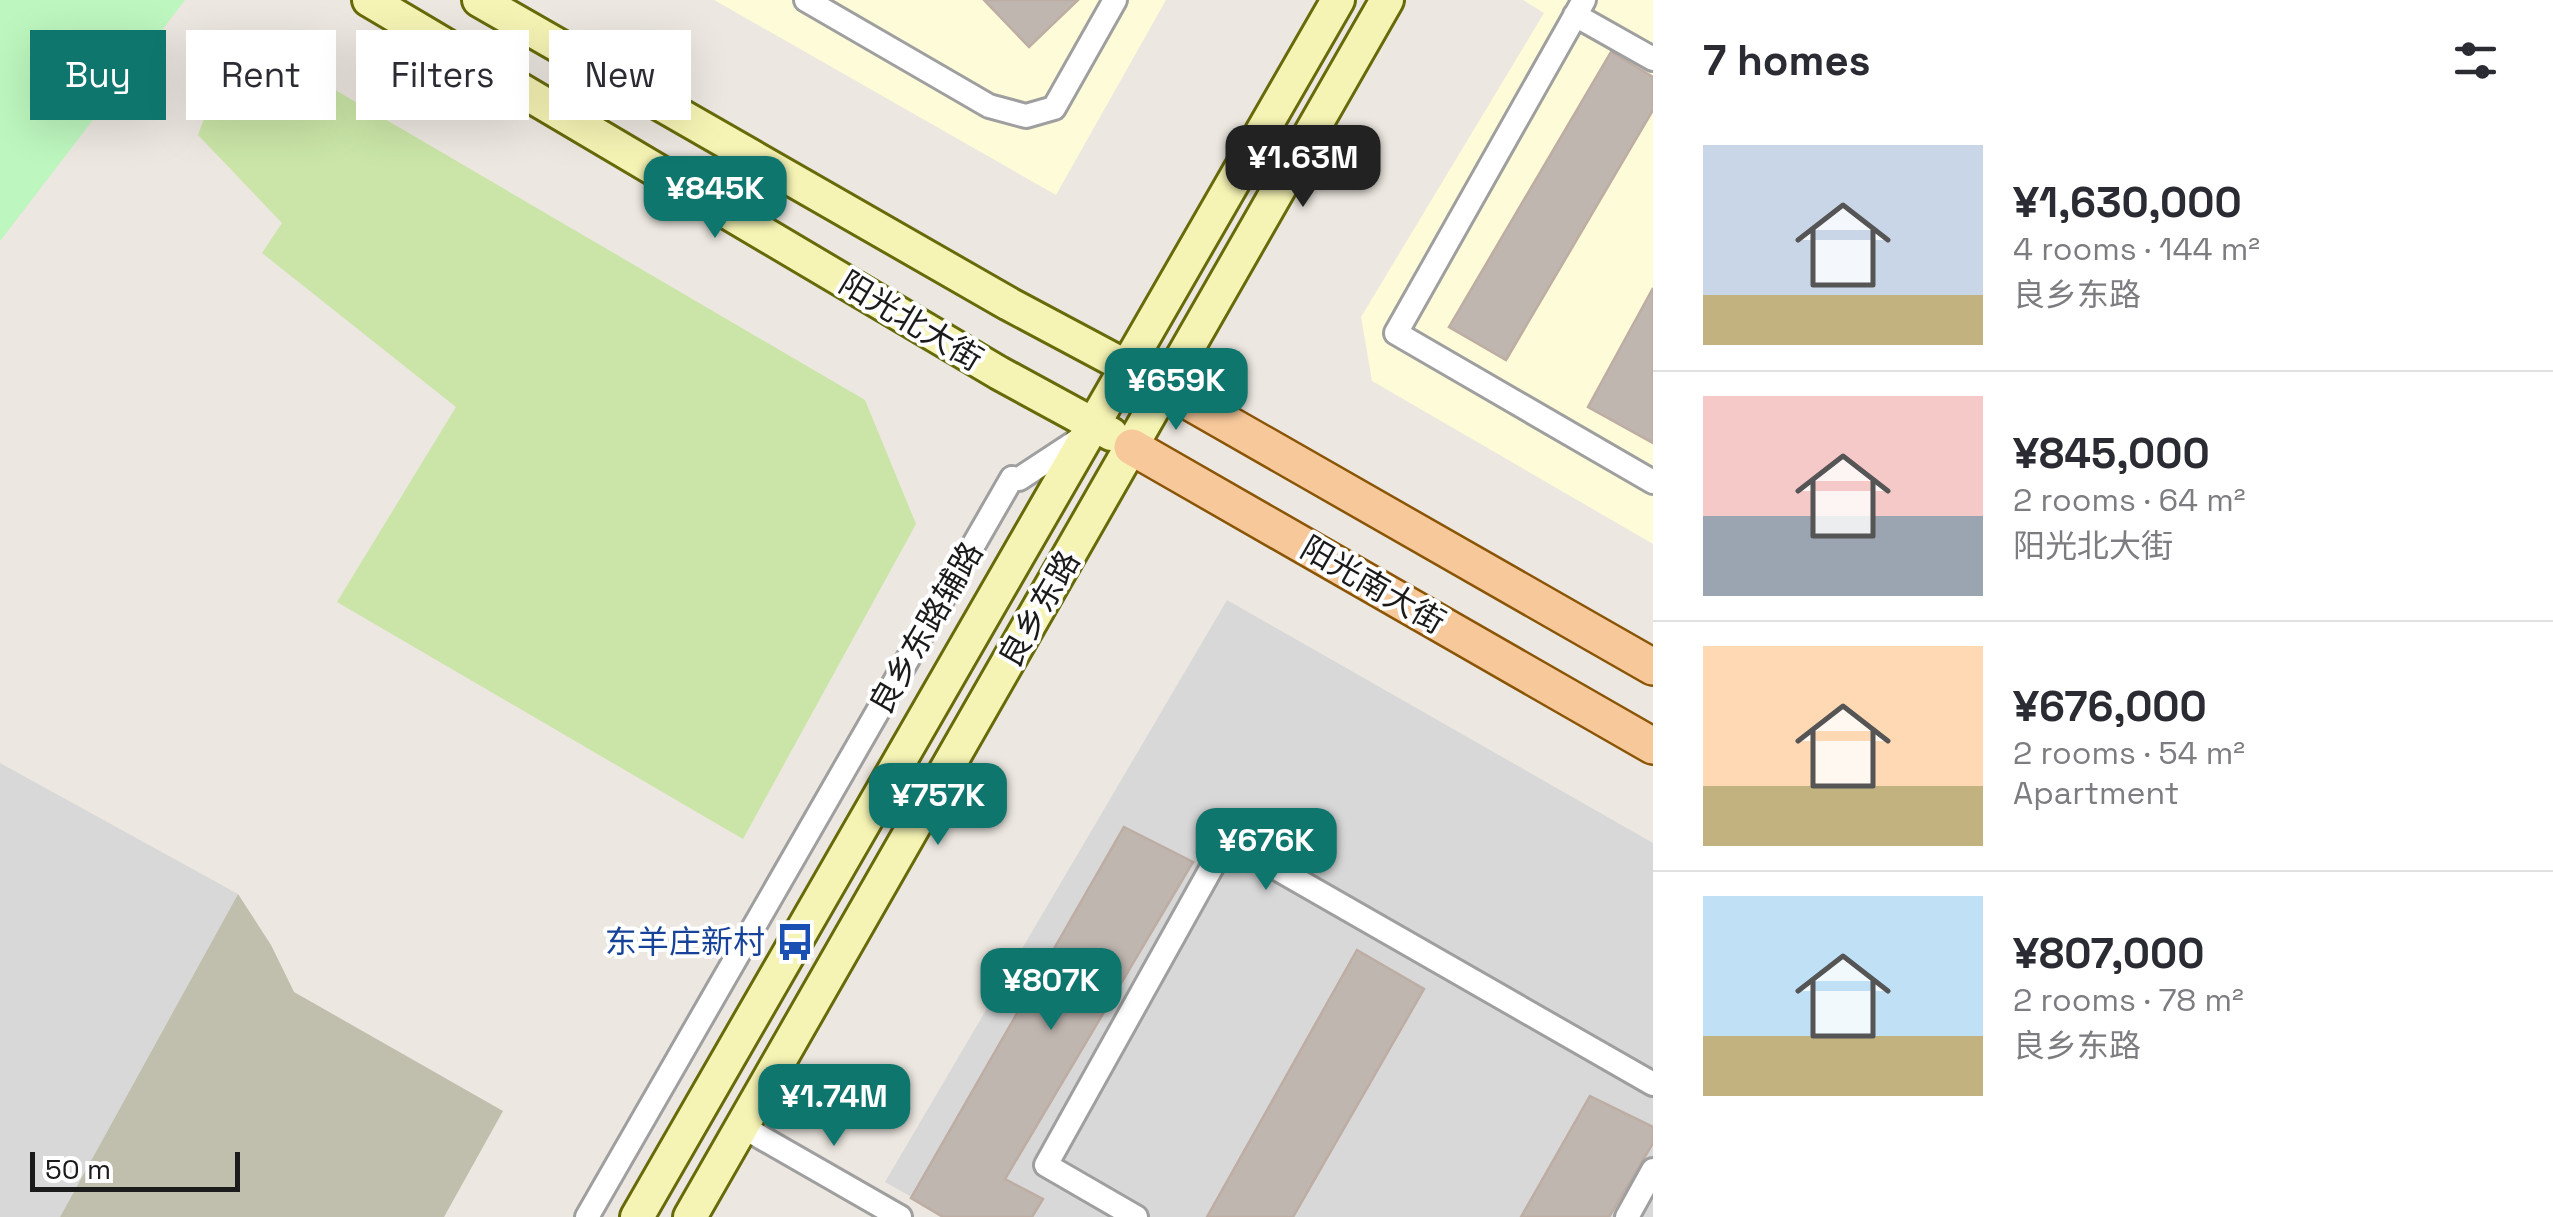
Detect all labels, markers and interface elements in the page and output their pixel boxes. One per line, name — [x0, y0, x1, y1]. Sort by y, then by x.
chip: Buy — [30, 30, 166, 120]
chip: Rent — [186, 30, 336, 120]
chip: Filters — [356, 30, 529, 120]
chip: New — [549, 30, 691, 120]
icon: filters — [2448, 33, 2503, 88]
text: 7 homes — [1703, 34, 1871, 87]
pin: ¥1.63M — [1222, 125, 1384, 210]
text: ¥1.63M — [1248, 137, 1358, 177]
pin: ¥845K — [645, 156, 785, 241]
text: ¥845K — [666, 168, 764, 208]
text: ¥1,630,000 — [2013, 176, 2242, 229]
icon: home — [1783, 185, 1903, 305]
text: 4 rooms · 144 m² — [2013, 229, 2260, 269]
street label: 阳光北大街 — [832, 263, 990, 379]
text: 良乡东路 — [2013, 275, 2141, 315]
pin: ¥659K — [1106, 348, 1246, 433]
text: ¥659K — [1127, 360, 1225, 400]
text: ¥845,000 — [2013, 427, 2210, 480]
icon: home — [1783, 436, 1903, 556]
text: 2 rooms · 64 m² — [2013, 480, 2245, 520]
text: 阳光北大街 — [2013, 526, 2173, 566]
street label: 阳光南大街 — [1294, 528, 1452, 642]
street label: 良乡东路辅路 — [861, 535, 991, 721]
street label: 良乡东路 — [990, 544, 1088, 674]
text: ¥676,000 — [2013, 680, 2207, 733]
icon: home — [1783, 686, 1903, 806]
text: 2 rooms · 54 m² — [2013, 733, 2245, 773]
pin: ¥757K — [868, 763, 1008, 848]
text: Apartment — [2013, 773, 2179, 813]
text: ¥757K — [891, 775, 985, 815]
pin: ¥676K — [1196, 808, 1336, 893]
text: ¥676K — [1218, 820, 1314, 860]
bus stop icon: 东羊庄新村 — [774, 921, 816, 963]
place label: 东羊庄新村 — [605, 922, 765, 962]
text: ¥807,000 — [2013, 927, 2205, 980]
icon: home — [1783, 936, 1903, 1056]
pin: ¥807K — [981, 948, 1121, 1033]
text: ¥807K — [1003, 960, 1099, 1000]
text: 2 rooms · 78 m² — [2013, 980, 2244, 1020]
text: 良乡东路 — [2013, 1026, 2141, 1066]
pin: ¥1.74M — [753, 1064, 915, 1149]
text: ¥1.74M — [780, 1076, 888, 1116]
scale bar — [30, 1147, 240, 1192]
text: 50 m — [45, 1151, 111, 1187]

